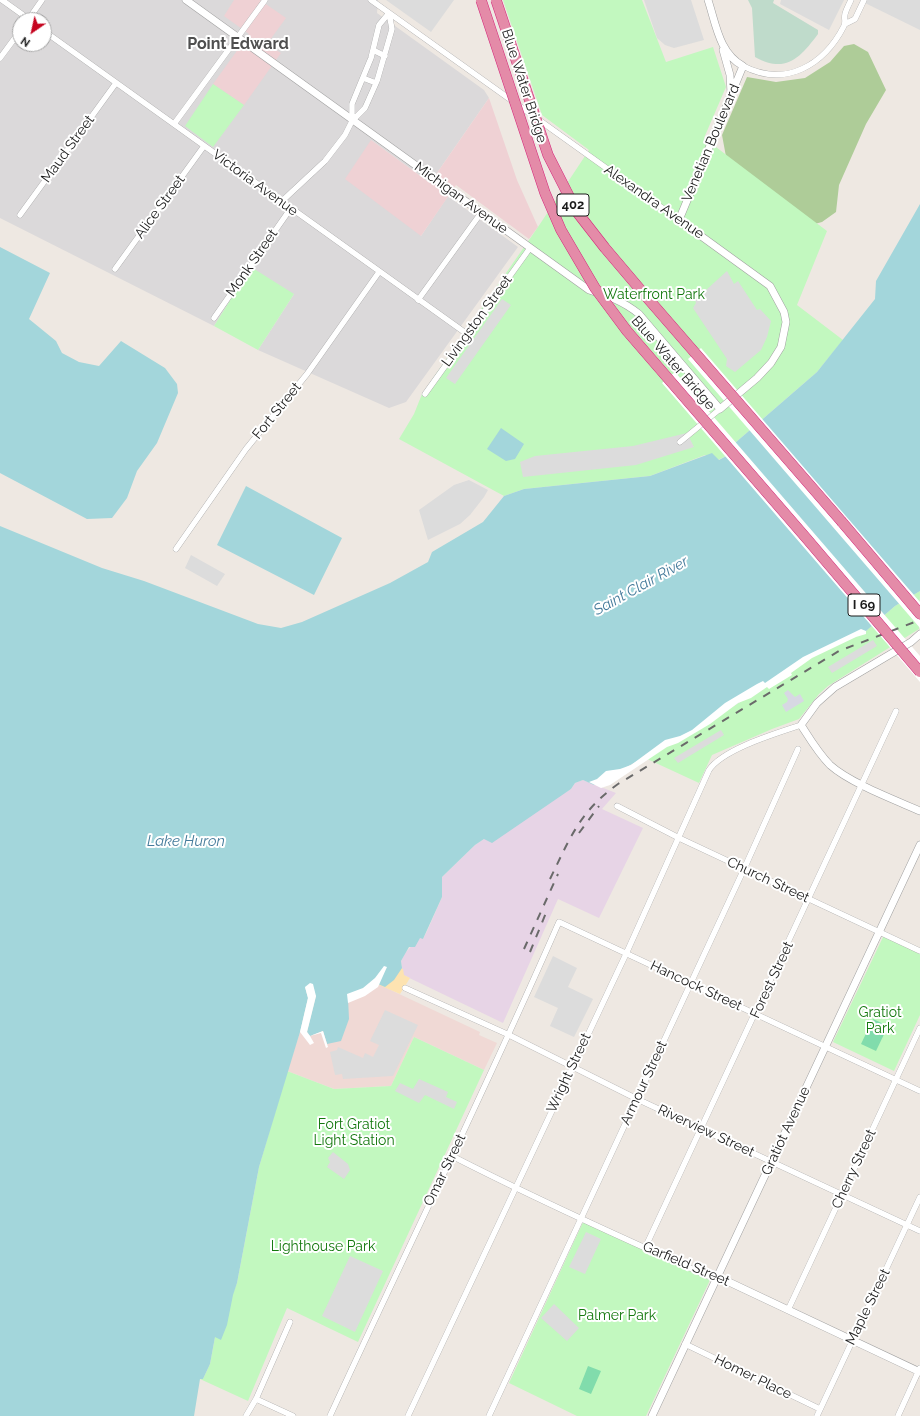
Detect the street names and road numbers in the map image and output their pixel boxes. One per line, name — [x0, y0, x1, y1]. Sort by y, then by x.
street label: Blue Water Bridge — [498, 27, 550, 145]
street label: Venetian Boulevard — [679, 82, 743, 204]
street label: Maud Street — [38, 112, 98, 186]
street label: Victoria Avenue — [209, 146, 301, 220]
street label: Michigan Avenue — [411, 158, 511, 238]
street label: Alexandra Avenue — [601, 161, 707, 243]
street label: Alice Street — [131, 172, 189, 242]
road number: 402 — [557, 194, 589, 216]
street label: Monk Street — [223, 226, 281, 300]
street label: Livingston Street — [438, 272, 516, 370]
street label: Blue Water Bridge — [628, 313, 718, 413]
street label: Fort Street — [249, 379, 305, 443]
road number: I 69 — [848, 594, 880, 616]
street label: Church Street — [724, 854, 812, 906]
street label: Forest Street — [747, 939, 797, 1021]
street label: Hancock Street — [647, 957, 745, 1015]
street label: Wright Street — [543, 1031, 595, 1115]
street label: Armour Street — [617, 1038, 671, 1128]
street label: Gratiot Avenue — [758, 1084, 814, 1178]
street label: Riverview Street — [655, 1101, 757, 1161]
street label: Cherry Street — [828, 1127, 880, 1211]
street label: Omar Street — [420, 1131, 470, 1209]
street label: Garfield Street — [640, 1238, 732, 1290]
street label: Maple Street — [842, 1266, 894, 1348]
street label: Homer Place — [712, 1351, 794, 1403]

